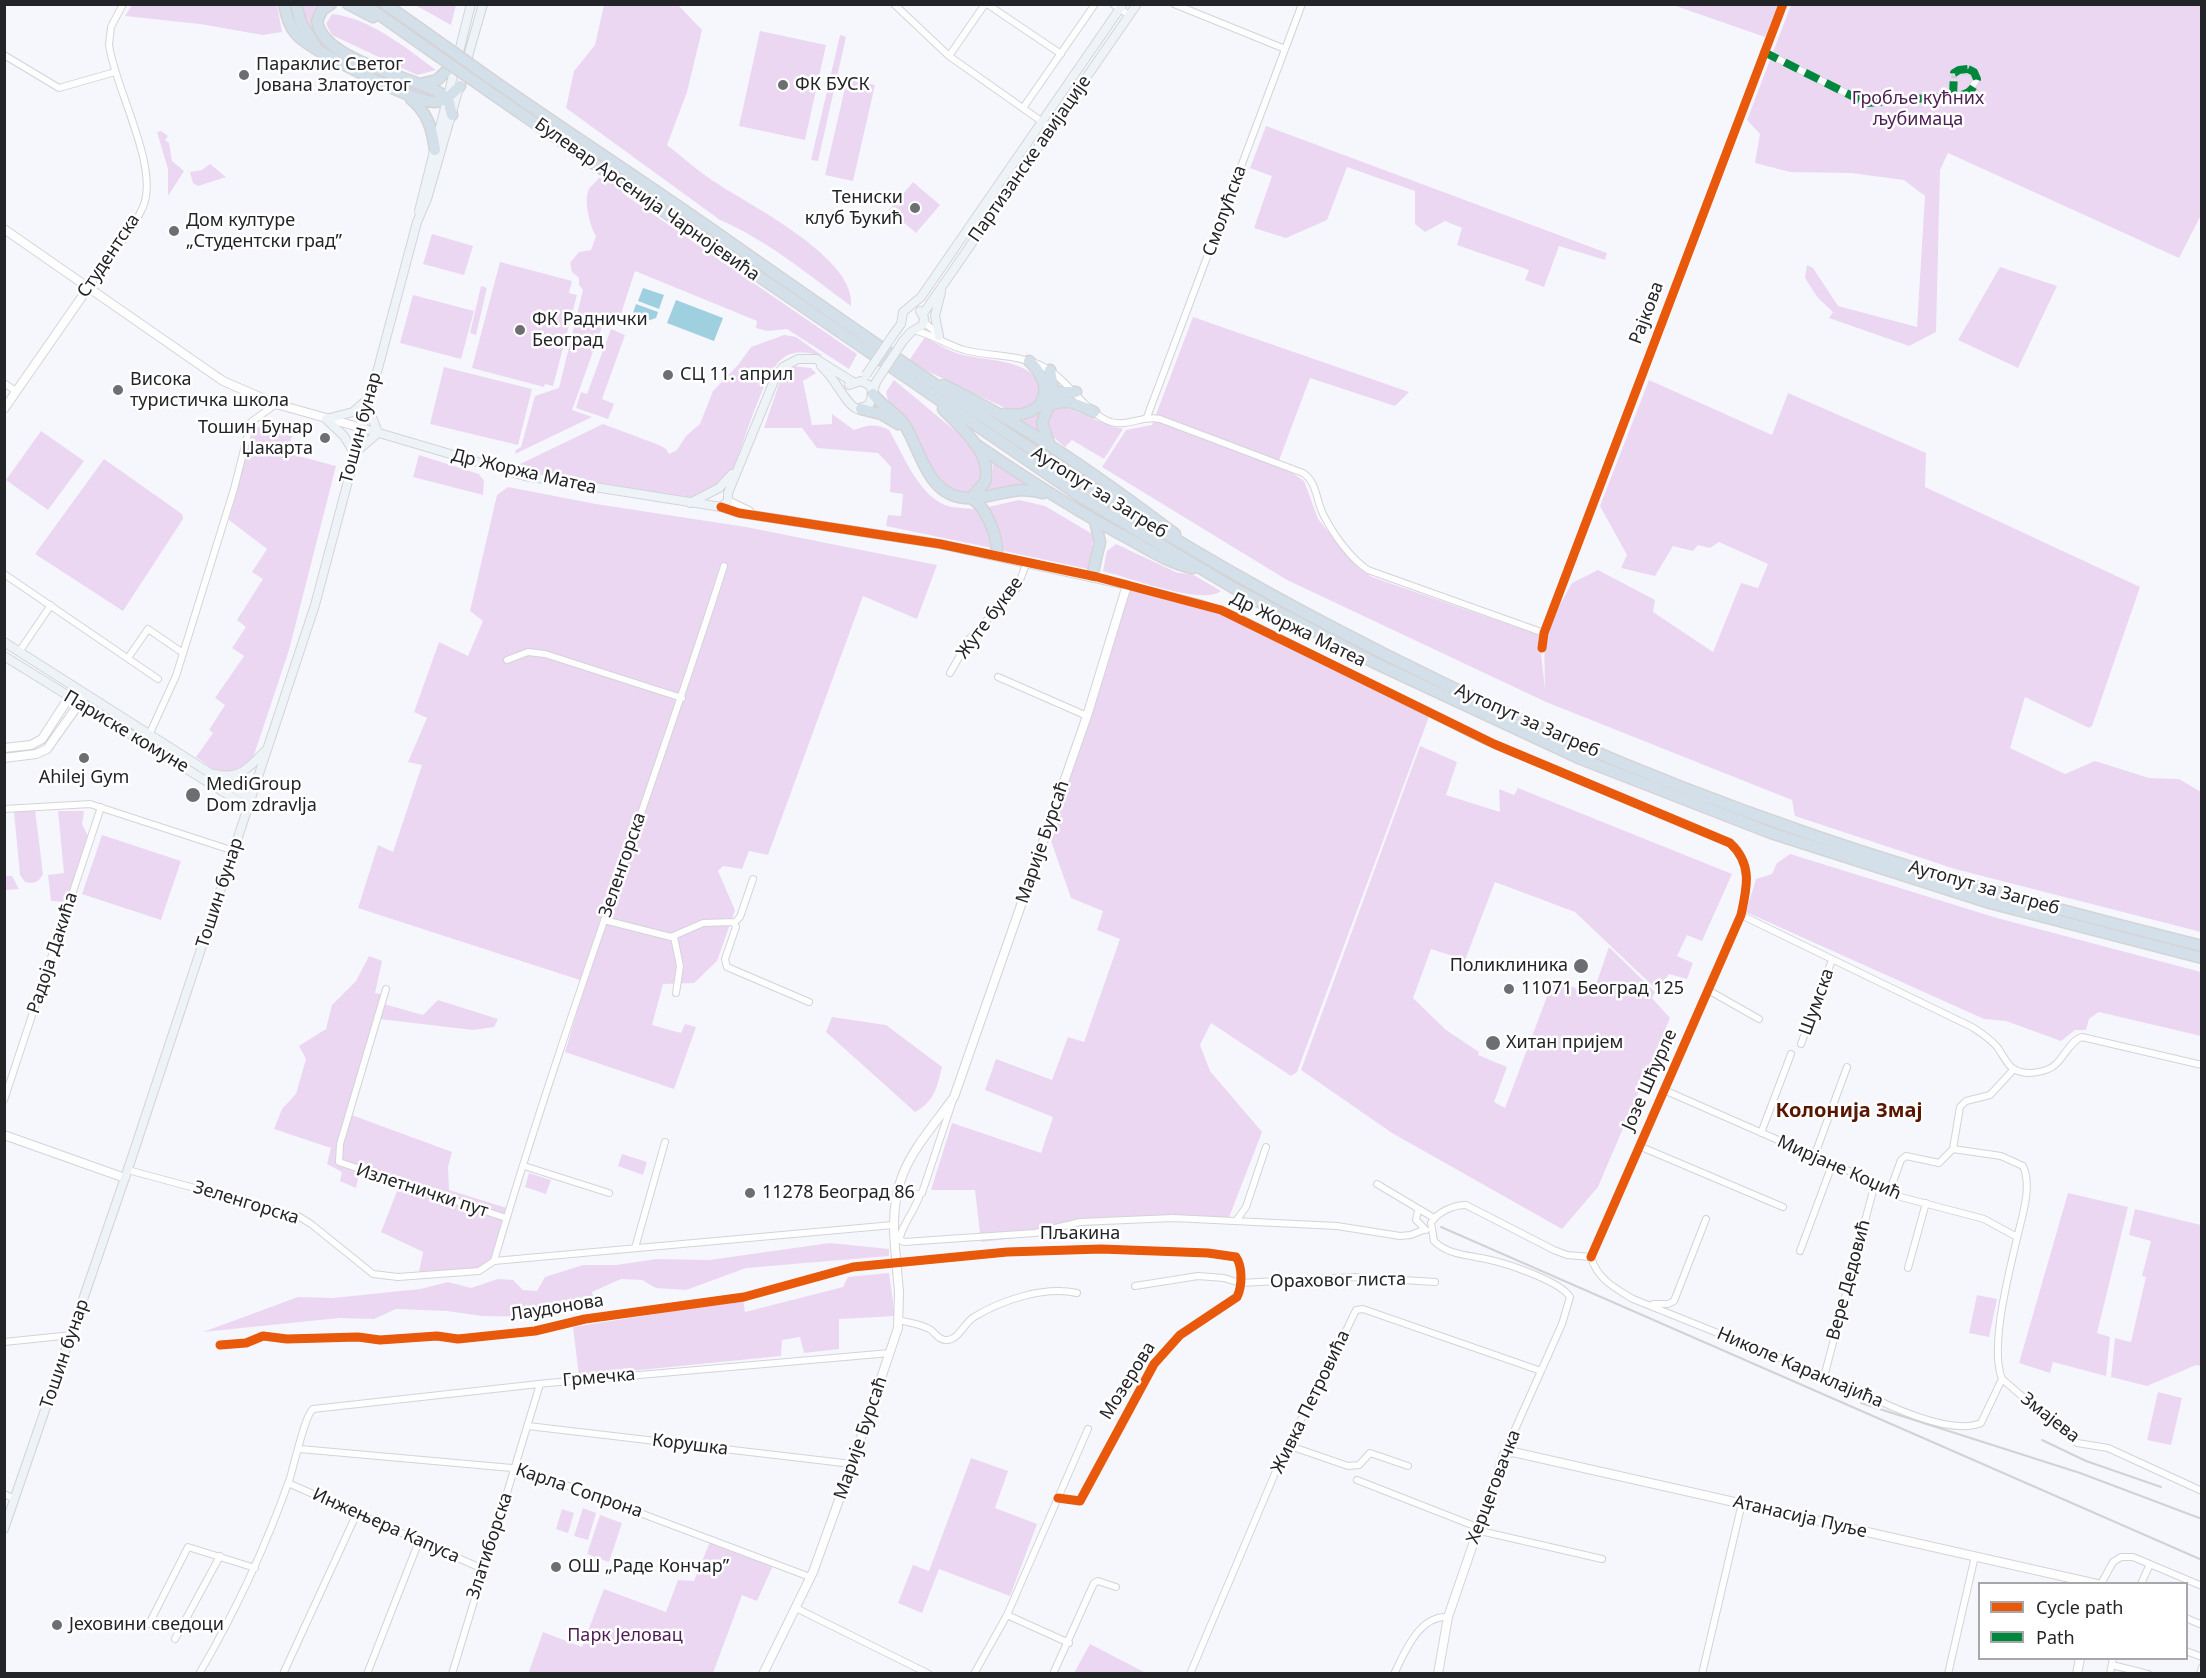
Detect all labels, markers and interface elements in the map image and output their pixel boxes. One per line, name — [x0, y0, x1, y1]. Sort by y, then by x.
place label: Параклис Светог Јована Златоустог — [256, 54, 411, 97]
marker: Параклис Светог Јована Златоустог — [237, 68, 251, 82]
street label: Партизанске авијације — [964, 71, 1096, 247]
place label: ФК БУСК — [795, 74, 870, 96]
marker: ФК БУСК — [776, 78, 790, 92]
park label: Гробље кућних љубимаца — [1852, 88, 1984, 130]
street label: Булевар Арсенија Чарнојевића — [530, 114, 764, 286]
street label: Смолућска — [1199, 163, 1251, 259]
place label: Тениски клуб Ђукић — [805, 187, 903, 230]
marker: Тениски клуб Ђукић — [908, 201, 922, 215]
street label: Студентска — [73, 210, 145, 302]
place label: Дом културе „Студентски град” — [186, 210, 342, 252]
marker: Дом културе „Студентски град” — [167, 224, 181, 238]
street label: Рајкова — [1625, 279, 1669, 347]
place label: ФК Раднички Београд — [532, 309, 648, 352]
marker: ФК Раднички Београд — [513, 323, 527, 337]
place label: СЦ 11. април — [680, 364, 793, 386]
marker: СЦ 11. април — [661, 368, 675, 382]
place label: Висока туристичка школа — [130, 369, 289, 412]
street label: Тошин бунар — [336, 370, 386, 486]
marker: Висока туристичка школа — [111, 383, 125, 397]
place label: Тошин Бунар Џакарта — [198, 417, 313, 460]
marker: Тошин Бунар Џакарта — [318, 431, 332, 445]
street label: Аутопут за Загреб — [1027, 443, 1171, 543]
street label: Др Жоржа Матеа — [449, 445, 599, 499]
street label: Жуте букве — [952, 573, 1028, 663]
street label: Др Жоржа Матеа — [1227, 588, 1369, 672]
street label: Аутопут за Загреб — [1452, 679, 1602, 763]
street label: Париске комуне — [60, 686, 192, 778]
marker: Ahilej Gym — [77, 751, 91, 765]
place label: Ahilej Gym — [39, 767, 129, 789]
place label: MediGroup Dom zdravlja — [206, 774, 317, 816]
street label: Марије Бурсаћ — [1012, 778, 1074, 906]
marker: MediGroup Dom zdravlja — [184, 786, 202, 804]
street label: Зеленгорска — [595, 810, 651, 920]
street label: Тошин бунар — [192, 835, 248, 951]
street label: Аутопут за Загреб — [1906, 856, 2062, 920]
street label: Радоја Дакића — [23, 890, 83, 1016]
place label: Поликлиника — [1450, 955, 1568, 977]
marker: Поликлиника — [1572, 957, 1590, 975]
street label: Шумска — [1795, 966, 1839, 1038]
place label: 11071 Београд 125 — [1521, 978, 1684, 1000]
marker: 11071 Београд 125 — [1502, 982, 1516, 996]
street label: Јозе Шћурле — [1618, 1026, 1682, 1134]
place label: Хитан пријем — [1506, 1032, 1623, 1054]
marker: Хитан пријем — [1484, 1034, 1502, 1052]
district label: Колонија Змај — [1776, 1099, 1922, 1123]
street label: Мирјане Коџић — [1774, 1131, 1904, 1205]
street label: Излетнички пут — [353, 1159, 491, 1223]
street label: Зеленгорска — [191, 1177, 301, 1229]
place label: 11278 Београд 86 — [762, 1182, 915, 1204]
marker: 11278 Београд 86 — [743, 1186, 757, 1200]
street label: Вере Дедовић — [1823, 1217, 1875, 1343]
street label: Пљакина — [1040, 1223, 1120, 1245]
street label: Ораховог листа — [1270, 1269, 1406, 1293]
street label: Лаудонова — [509, 1290, 605, 1326]
street label: Тошин бунар — [36, 1296, 94, 1412]
street label: Николе Караклајића — [1714, 1323, 1886, 1413]
street label: Живка Петровића — [1267, 1327, 1355, 1477]
street label: Мозерова — [1096, 1338, 1160, 1424]
street label: Грмечка — [562, 1364, 636, 1392]
street label: Марије Бурсаћ — [830, 1374, 892, 1502]
street label: Змајева — [2016, 1388, 2084, 1448]
street label: Херцеговачка — [1462, 1427, 1526, 1547]
street label: Корушка — [651, 1430, 729, 1460]
street label: Карла Сопрона — [513, 1459, 645, 1523]
street label: Инжењера Капуса — [309, 1484, 463, 1568]
street label: Златиборска — [463, 1490, 517, 1602]
street label: Атанасија Пуље — [1731, 1491, 1869, 1543]
place label: ОШ „Раде Кончар” — [568, 1556, 729, 1578]
marker: ОШ „Раде Кончар” — [549, 1560, 563, 1574]
legend — [1978, 1582, 2188, 1660]
text: Cycle path — [2036, 1595, 2123, 1619]
place label: Јеховини сведоци — [69, 1614, 224, 1636]
marker: Јеховини сведоци — [50, 1618, 64, 1632]
park label: Парк Јеловац — [567, 1625, 683, 1647]
text: Path — [2036, 1625, 2075, 1649]

